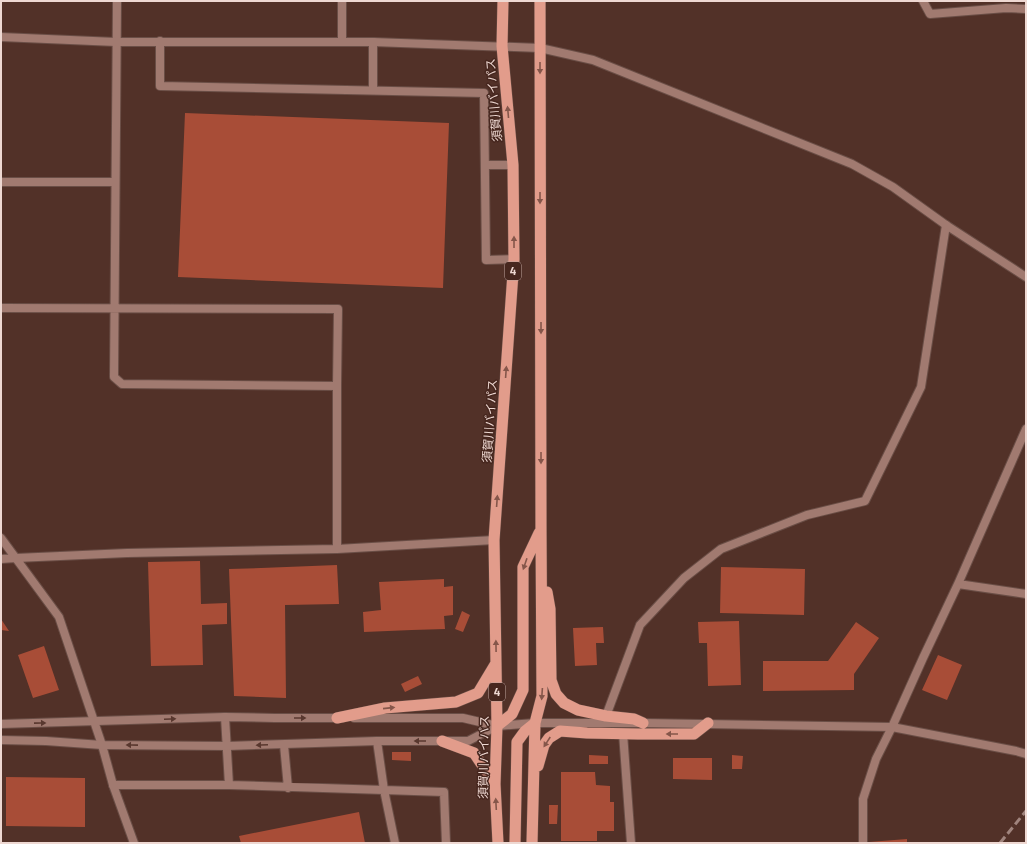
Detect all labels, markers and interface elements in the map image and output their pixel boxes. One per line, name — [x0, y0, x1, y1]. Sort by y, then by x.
street label: 須賀川バイパス — [482, 58, 504, 142]
one-way arrow — [537, 62, 543, 75]
one-way arrow — [505, 106, 512, 118]
one-way arrow — [537, 192, 543, 205]
one-way arrow — [511, 235, 517, 248]
road number: 4 — [505, 262, 521, 280]
one-way arrow — [538, 322, 544, 335]
one-way arrow — [503, 366, 510, 378]
street label: 須賀川バイパス — [479, 379, 499, 463]
one-way arrow — [538, 452, 544, 465]
one-way arrow — [494, 495, 501, 507]
one-way arrow — [522, 559, 528, 571]
one-way arrow — [492, 640, 499, 652]
road number: 4 — [489, 683, 505, 701]
one-way arrow — [538, 687, 545, 700]
one-way arrow — [383, 704, 395, 711]
one-way arrow — [164, 715, 176, 722]
one-way arrow — [294, 715, 307, 721]
street label: 須賀川バイパス — [475, 715, 491, 799]
one-way arrow — [34, 720, 47, 726]
one-way arrow — [665, 731, 678, 737]
one-way arrow — [543, 737, 551, 747]
one-way arrow — [413, 738, 426, 744]
one-way arrow — [125, 742, 138, 748]
one-way arrow — [255, 742, 268, 748]
one-way arrow — [493, 797, 499, 810]

